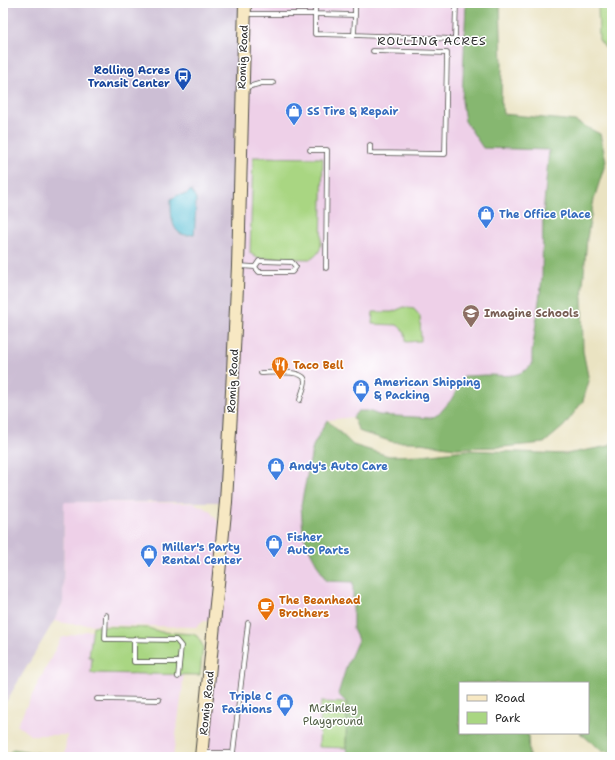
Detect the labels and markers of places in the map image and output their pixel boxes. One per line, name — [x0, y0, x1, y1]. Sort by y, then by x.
place label: Rolling Acres Transit Center — [88, 63, 170, 91]
bus stop icon: Rolling Acres Transit Center — [173, 66, 193, 91]
shop icon: SS Tire & Repair — [284, 101, 304, 126]
place label: SS Tire & Repair — [307, 104, 399, 119]
shop icon: The Office Place — [476, 204, 496, 229]
place label: The Office Place — [499, 207, 591, 222]
school or university icon: Imagine Schools — [461, 303, 481, 328]
place label: Imagine Schools — [484, 306, 579, 321]
restaurant icon: Taco Bell — [270, 355, 290, 380]
place label: Taco Bell — [293, 358, 344, 373]
place label: American Shipping & Packing — [374, 375, 480, 403]
shop icon: American Shipping & Packing — [351, 378, 371, 403]
shop icon: Andy's Auto Care — [266, 456, 286, 481]
place label: Andy's Auto Care — [289, 459, 388, 474]
place label: Fisher Auto Parts — [287, 530, 349, 558]
shop icon: Fisher Auto Parts — [264, 533, 284, 558]
place label: Miller's Party Rental Center — [162, 540, 242, 568]
shop icon: Miller's Party Rental Center — [139, 543, 159, 568]
place label: The Beanhead Brothers — [279, 593, 361, 621]
cafe icon: The Beanhead Brothers — [256, 596, 276, 621]
place label: Triple C Fashions — [222, 689, 272, 717]
shop icon: Triple C Fashions — [275, 692, 295, 717]

